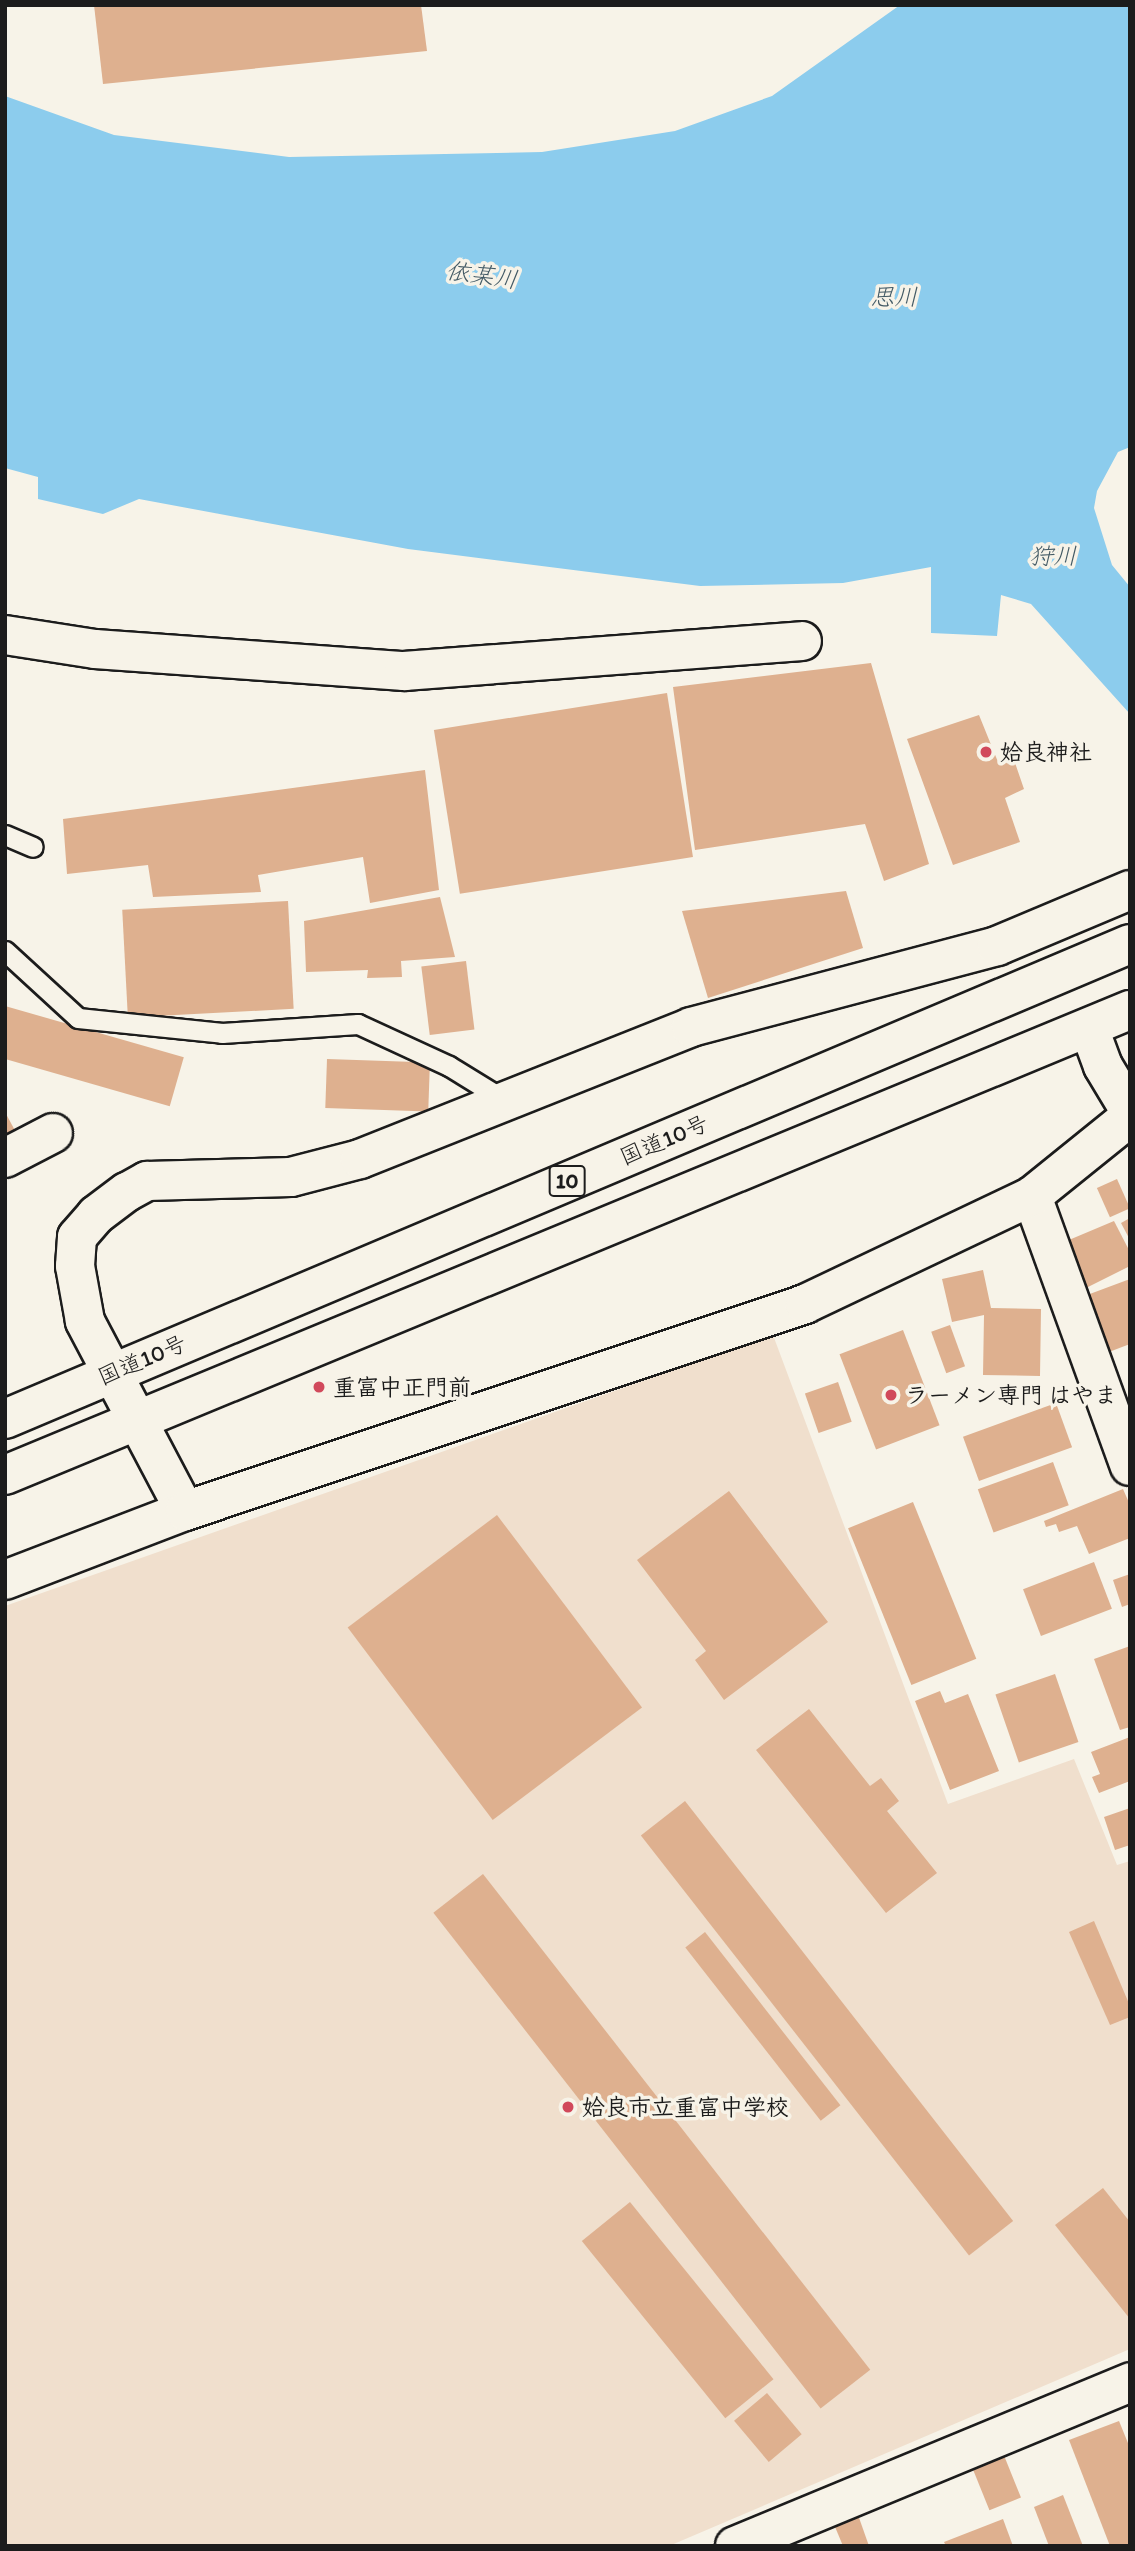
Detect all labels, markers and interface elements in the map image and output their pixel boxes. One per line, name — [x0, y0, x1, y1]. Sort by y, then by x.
water label: 依某川 — [444, 256, 520, 294]
water label: 思川 — [870, 283, 918, 311]
water label: 狩川 — [1029, 542, 1077, 570]
place label: 姶良神社 — [1000, 738, 1092, 766]
marker: 姶良神社 — [978, 744, 994, 760]
street label: 国道10号 — [615, 1109, 713, 1171]
road number: 10 — [548, 1164, 586, 1198]
street label: 国道10号 — [93, 1329, 191, 1391]
place label: 重富中正門前 — [333, 1373, 471, 1401]
marker: 重富中正門前 — [311, 1379, 327, 1395]
place label: ラーメン専門 はやま — [905, 1381, 1117, 1409]
marker: ラーメン専門 はやま — [883, 1387, 899, 1403]
place label: 姶良市立重富中学校 — [582, 2093, 789, 2121]
marker: 姶良市立重富中学校 — [560, 2099, 576, 2115]

